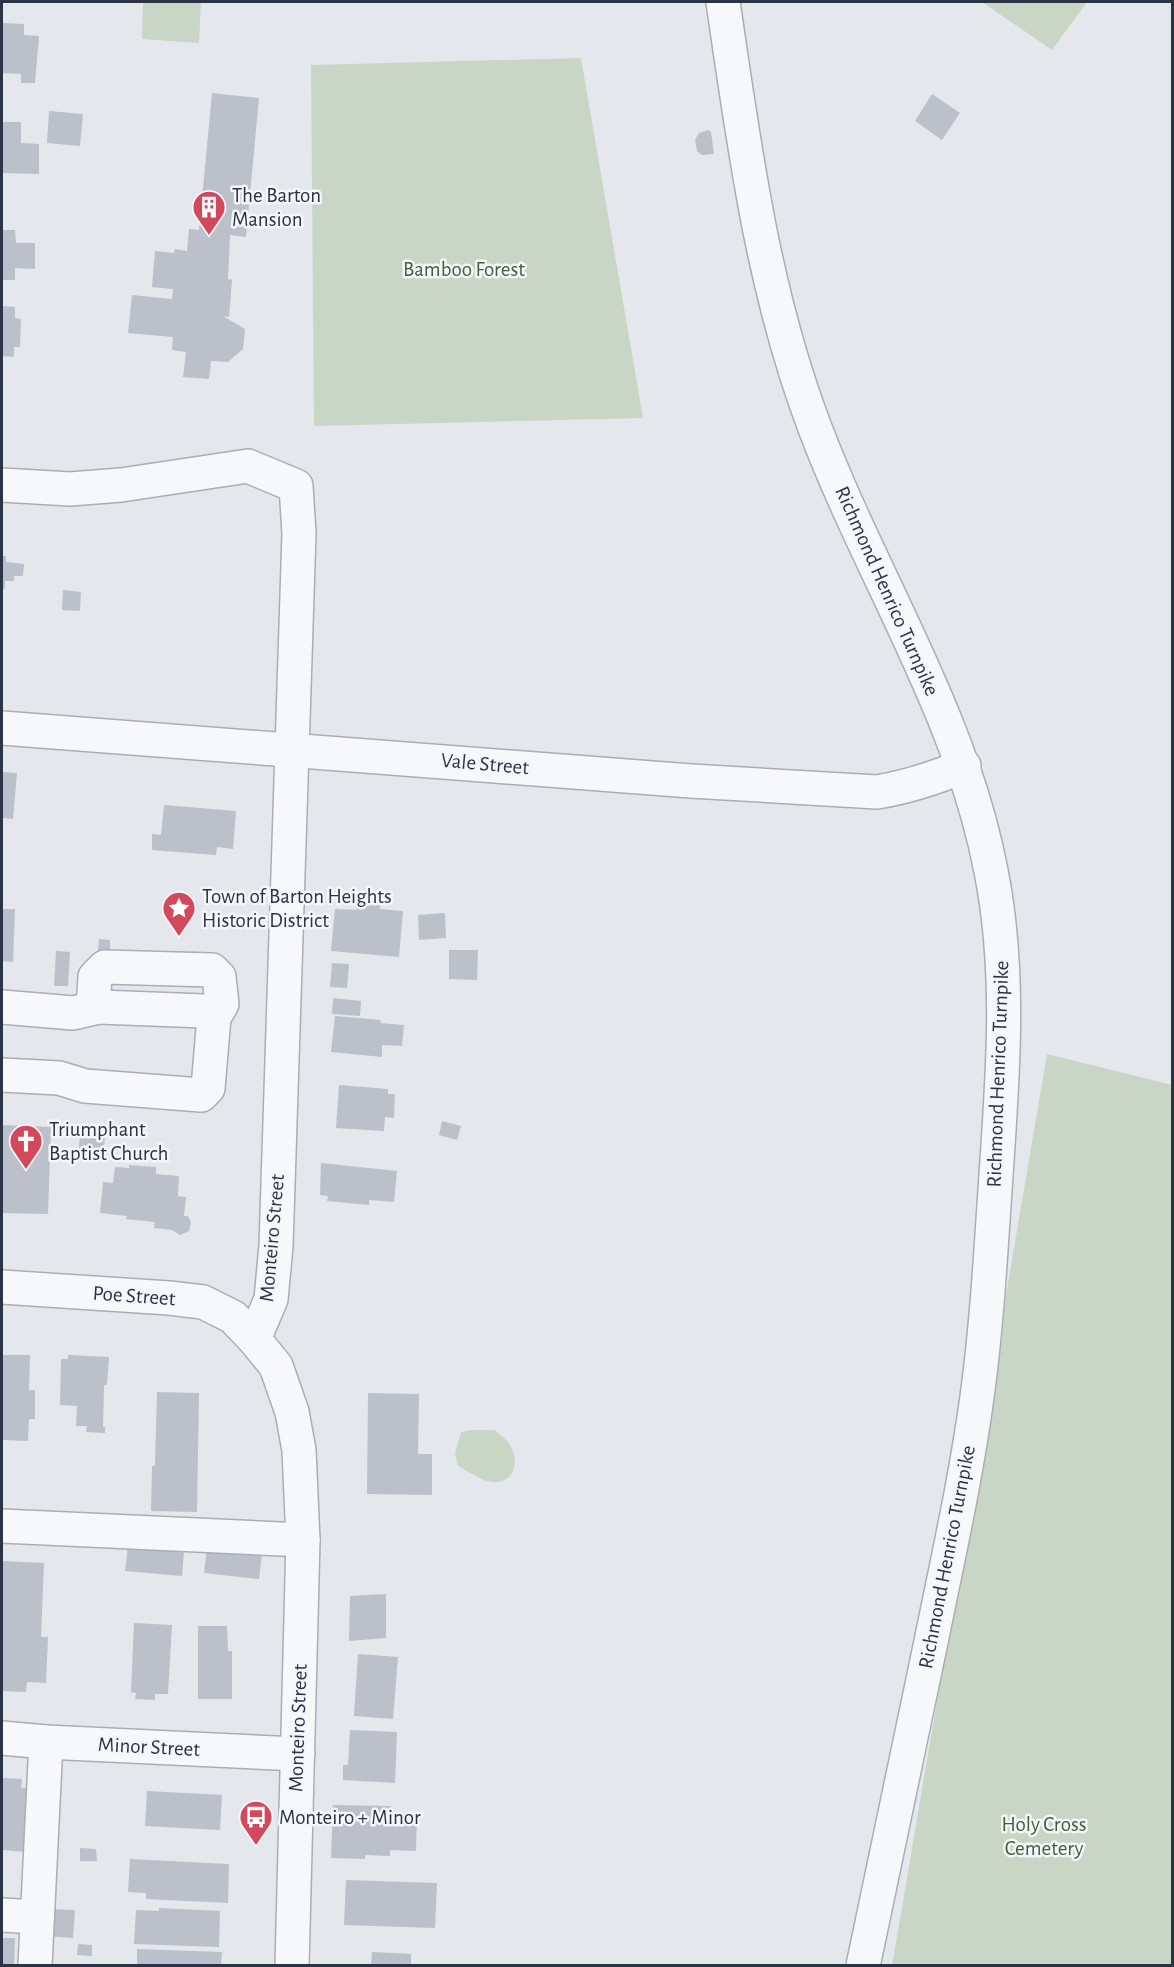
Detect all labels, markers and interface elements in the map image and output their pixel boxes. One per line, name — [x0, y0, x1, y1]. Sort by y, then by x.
place label: The Barton Mansion — [232, 185, 321, 230]
building icon: The Barton Mansion — [191, 189, 227, 236]
park label: Bamboo Forest — [403, 259, 525, 280]
street label: Richmond Henrico Turnpike — [831, 483, 943, 699]
street label: Vale Street — [440, 750, 530, 778]
place label: Town of Barton Heights Historic District — [202, 886, 392, 931]
place icon: Town of Barton Heights Historic District — [161, 890, 197, 937]
street label: Richmond Henrico Turnpike — [984, 960, 1012, 1188]
place label: Triumphant Baptist Church — [49, 1119, 169, 1164]
church icon: Triumphant Baptist Church — [8, 1123, 44, 1170]
street label: Monteiro Street — [256, 1173, 288, 1303]
street label: Poe Street — [92, 1283, 176, 1309]
street label: Richmond Henrico Turnpike — [915, 1444, 979, 1670]
street label: Monteiro Street — [285, 1663, 311, 1792]
street label: Minor Street — [97, 1734, 201, 1760]
bus stop icon: Monteiro + Minor — [238, 1799, 274, 1846]
place label: Monteiro + Minor — [279, 1807, 421, 1828]
park label: Holy Cross Cemetery — [1002, 1814, 1086, 1859]

